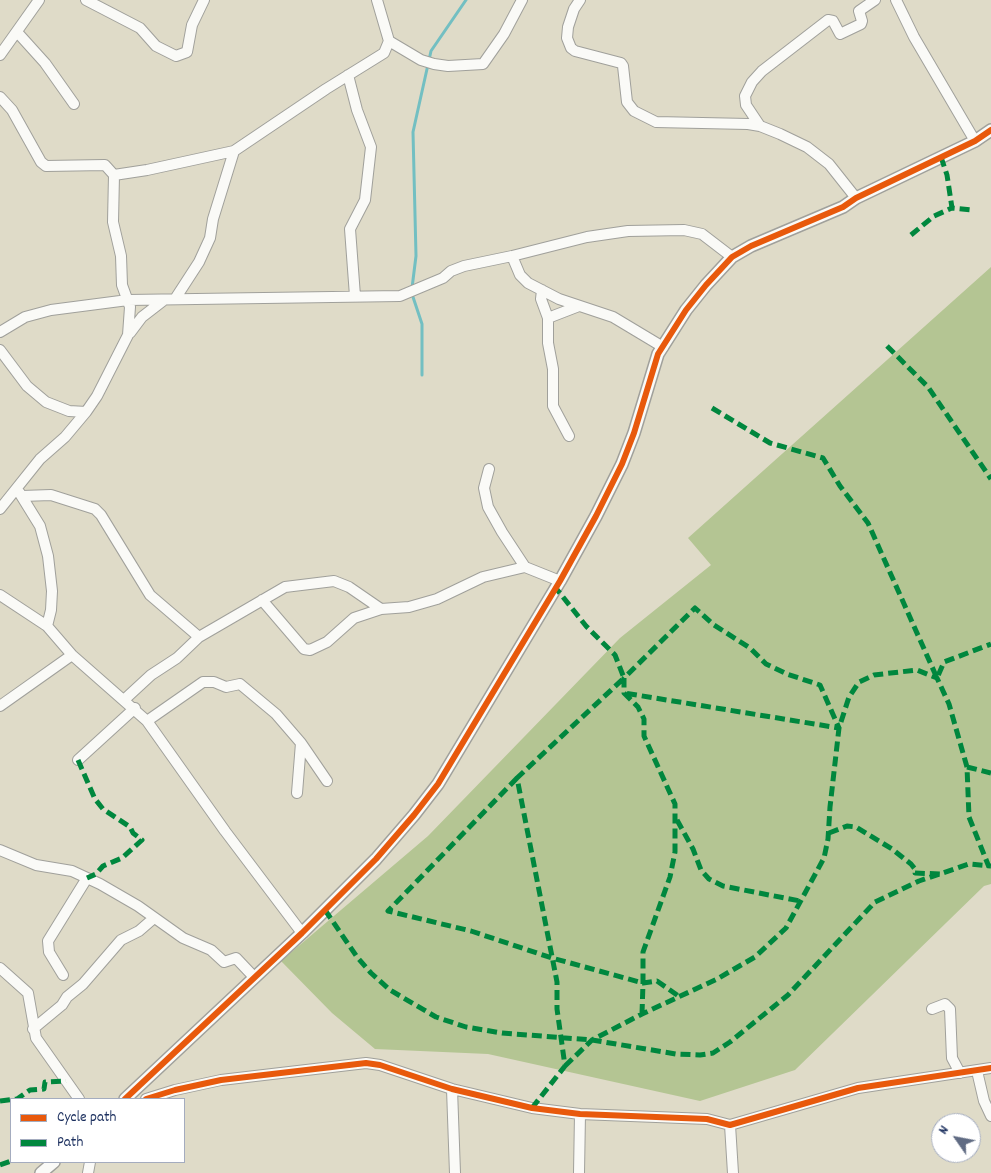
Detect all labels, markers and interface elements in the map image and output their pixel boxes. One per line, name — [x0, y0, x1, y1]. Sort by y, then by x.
legend — [10, 1098, 185, 1163]
text: Cycle path — [57, 1107, 116, 1129]
north arrow — [931, 1113, 981, 1163]
text: N — [934, 1122, 955, 1139]
text: Path — [57, 1132, 83, 1154]

